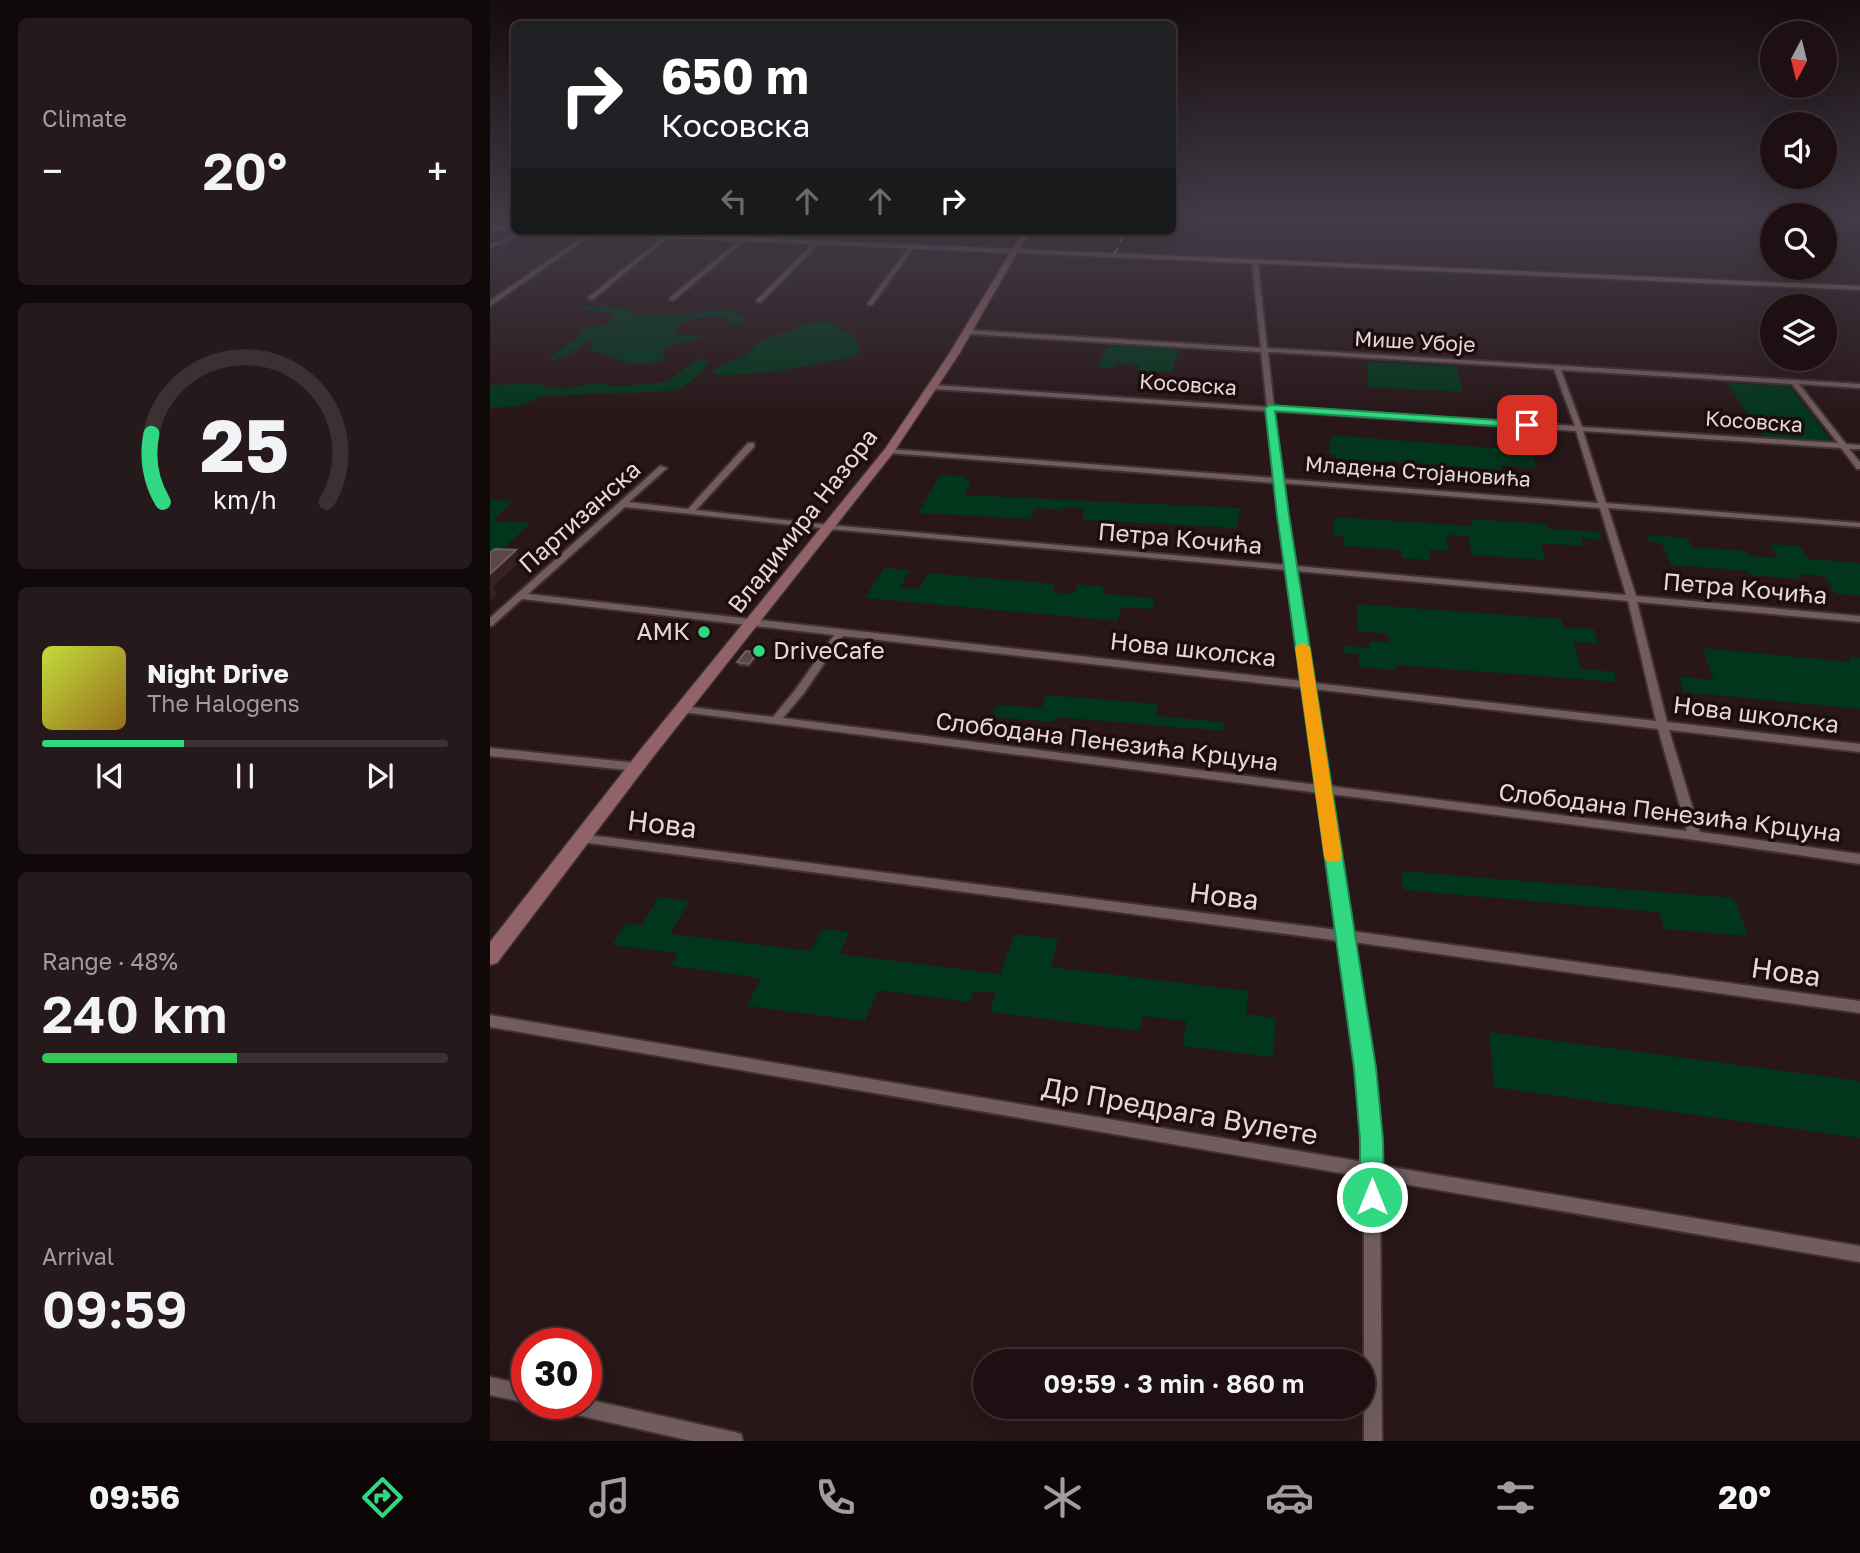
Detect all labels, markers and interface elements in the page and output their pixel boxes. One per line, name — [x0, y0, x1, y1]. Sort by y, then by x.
north arrow — [1760, 21, 1838, 98]
map controls — [1760, 21, 1837, 371]
text: 650 m — [661, 46, 809, 105]
icon: right — [546, 49, 637, 140]
text: Climate — [42, 104, 127, 132]
text: Косовска — [661, 106, 810, 144]
button: sound — [1760, 112, 1837, 189]
text: 20° — [203, 139, 287, 201]
text: − — [42, 148, 63, 193]
text: + — [427, 148, 448, 193]
icon: left — [715, 182, 753, 220]
icon: ahead — [788, 182, 826, 220]
icon: ahead — [861, 182, 899, 220]
icon: right — [934, 182, 972, 220]
button: search — [1760, 203, 1837, 280]
button: layers — [1760, 294, 1837, 371]
street label: Мише Убоје — [1354, 325, 1476, 357]
street label: Косовска — [1138, 368, 1238, 400]
pin — [1497, 395, 1557, 455]
text: 25 — [201, 401, 289, 488]
street label: Косовска — [1704, 405, 1804, 437]
icon: arrive — [1508, 406, 1546, 444]
street label: Владимира Назора — [721, 422, 883, 618]
street label: Младена Стојановића — [1304, 450, 1532, 492]
street label: Партизанска — [512, 454, 646, 578]
text: km/h — [213, 484, 277, 515]
street label: Петра Кочића — [1097, 516, 1264, 559]
street label: Петра Кочића — [1662, 566, 1829, 609]
place label: АМК — [636, 616, 690, 645]
marker: АМК — [696, 624, 712, 640]
street label: Нова школска — [1109, 625, 1278, 672]
place label: DriveCafe — [773, 635, 885, 664]
marker: DriveCafe — [751, 643, 767, 659]
text: Night Drive — [147, 658, 289, 689]
text: The Halogens — [147, 689, 300, 717]
street label: Нова школска — [1672, 689, 1841, 738]
street label: Слободана Пенезића Крцуна — [934, 705, 1280, 776]
icon: previous — [91, 757, 129, 795]
icon: pause — [226, 757, 264, 795]
icon: next — [361, 757, 399, 795]
street label: Слободана Пенезића Крцуна — [1497, 776, 1843, 847]
street label: Нова — [625, 803, 699, 844]
street label: Нова — [1187, 875, 1261, 916]
text: Range · 48% — [42, 947, 178, 975]
street label: Нова — [1749, 950, 1823, 993]
text: 240 km — [42, 982, 227, 1044]
street label: Др Предрага Вулете — [1040, 1070, 1321, 1151]
position arrow — [1335, 1160, 1409, 1234]
text: Arrival — [42, 1242, 114, 1270]
text: 09:59 — [42, 1277, 187, 1339]
speed limit sign: 30 — [511, 1328, 602, 1419]
text: 09:59 · 3 min · 860 m — [1044, 1368, 1305, 1399]
icon: directions — [358, 1473, 407, 1522]
icon: music — [585, 1473, 634, 1522]
icon: phone — [811, 1473, 860, 1522]
icon: climate — [1038, 1473, 1087, 1522]
icon: car — [1265, 1473, 1314, 1522]
icon: filters — [1491, 1473, 1540, 1522]
text: 09:56 — [89, 1478, 180, 1516]
text: 20° — [1718, 1478, 1771, 1516]

